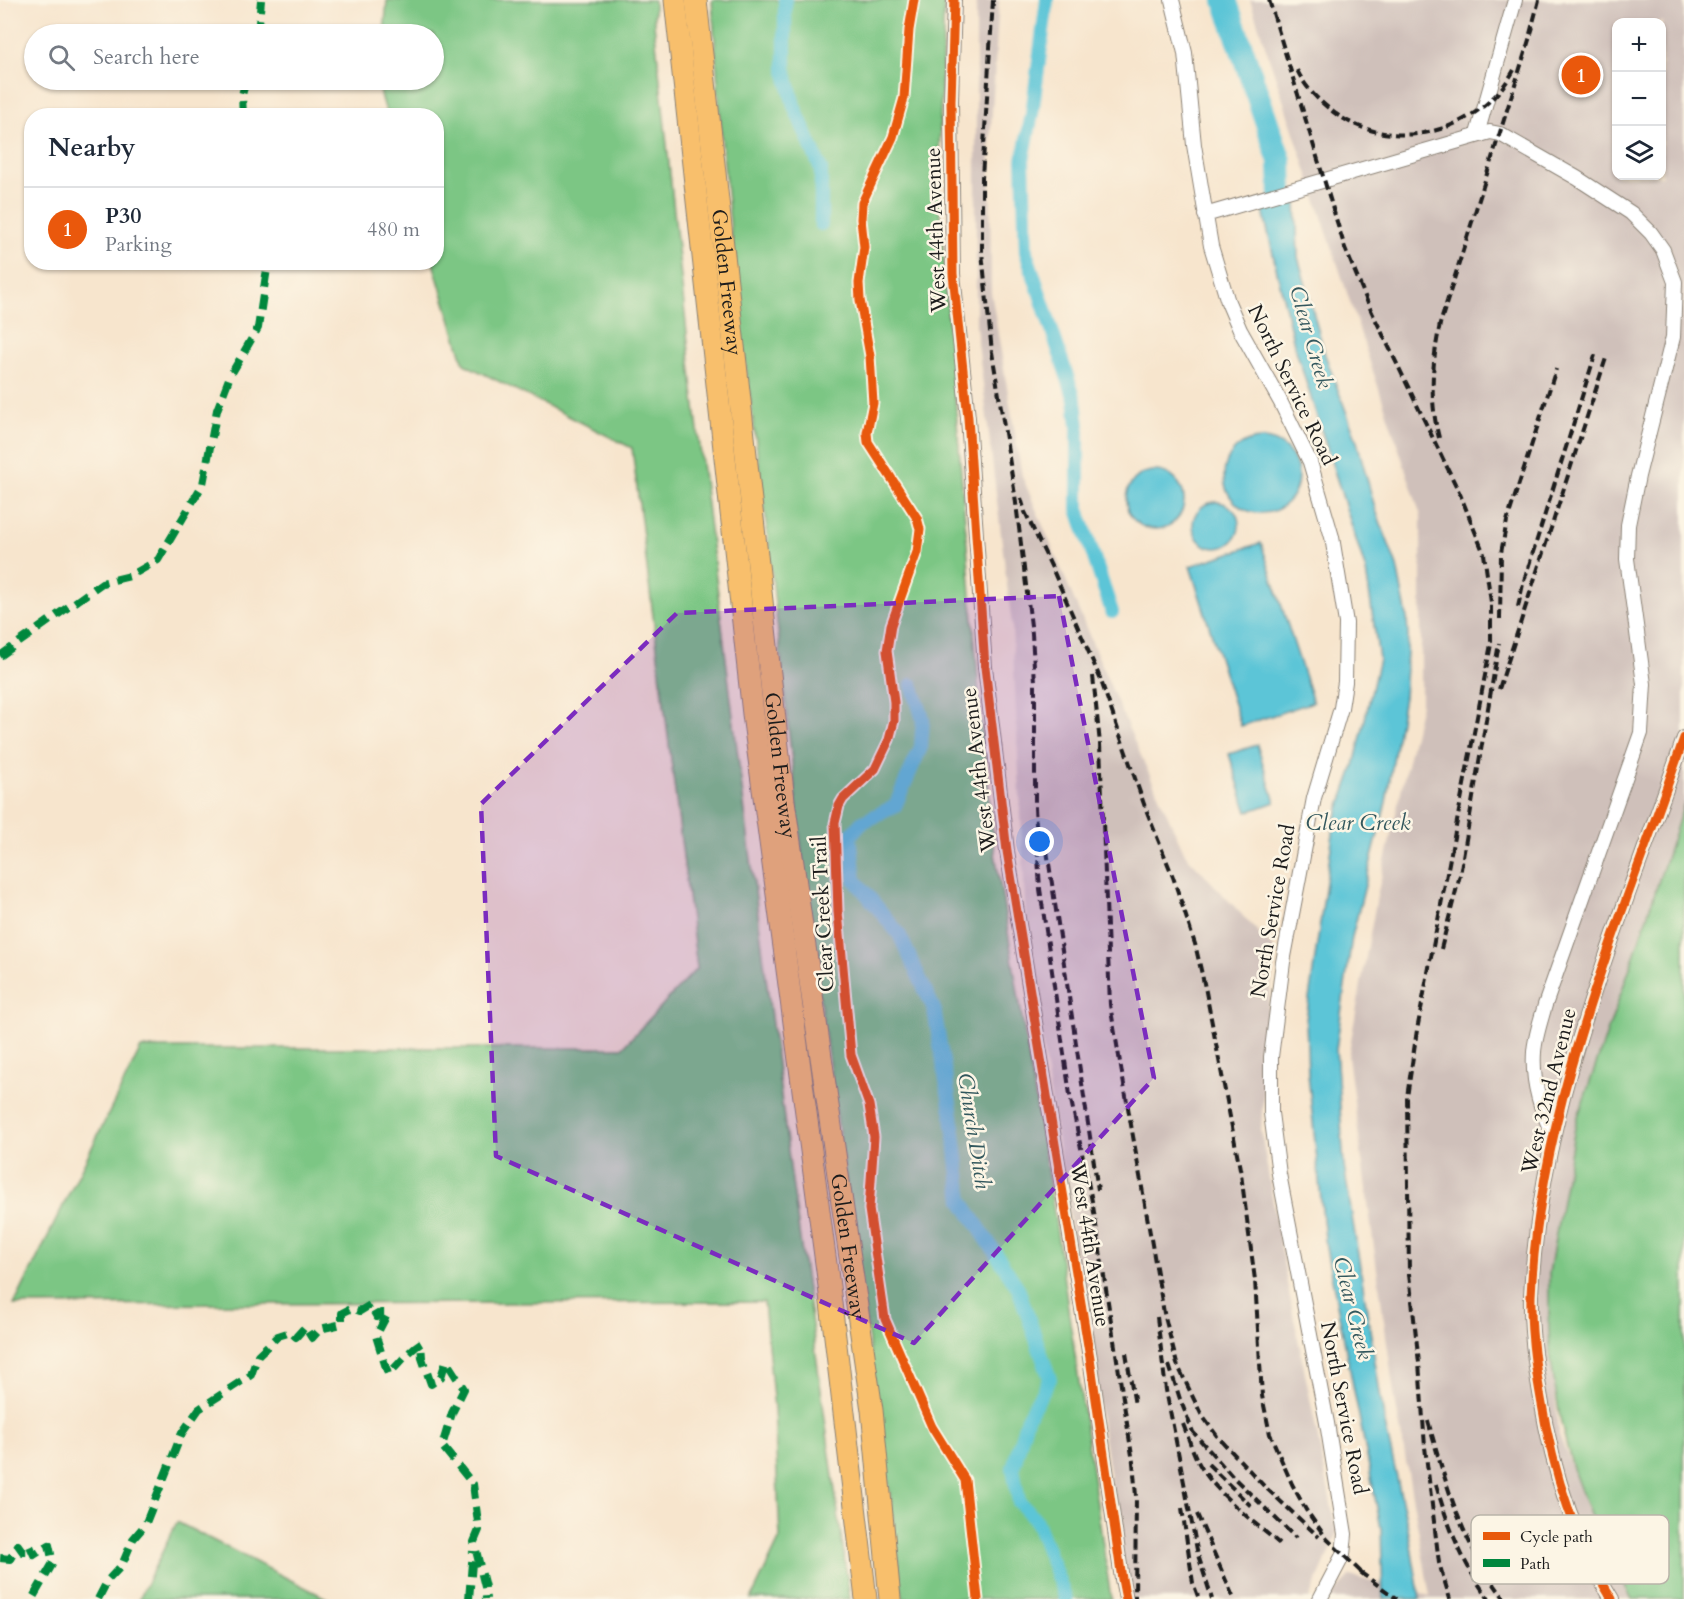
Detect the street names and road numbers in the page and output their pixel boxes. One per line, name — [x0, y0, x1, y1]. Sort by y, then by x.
street label: West 44th Avenue — [919, 147, 953, 314]
street label: Golden Freeway — [705, 207, 749, 357]
street label: North Service Road — [1240, 300, 1344, 470]
street label: West 44th Avenue — [955, 686, 1004, 855]
street label: Golden Freeway — [758, 691, 804, 841]
street label: North Service Road — [1243, 822, 1303, 1000]
street label: Clear Creek Trail — [804, 835, 842, 993]
street label: West 32nd Avenue — [1514, 1005, 1584, 1178]
street label: West 44th Avenue — [1063, 1160, 1117, 1329]
street label: Golden Freeway — [823, 1172, 873, 1322]
street label: North Service Road — [1313, 1319, 1375, 1497]

